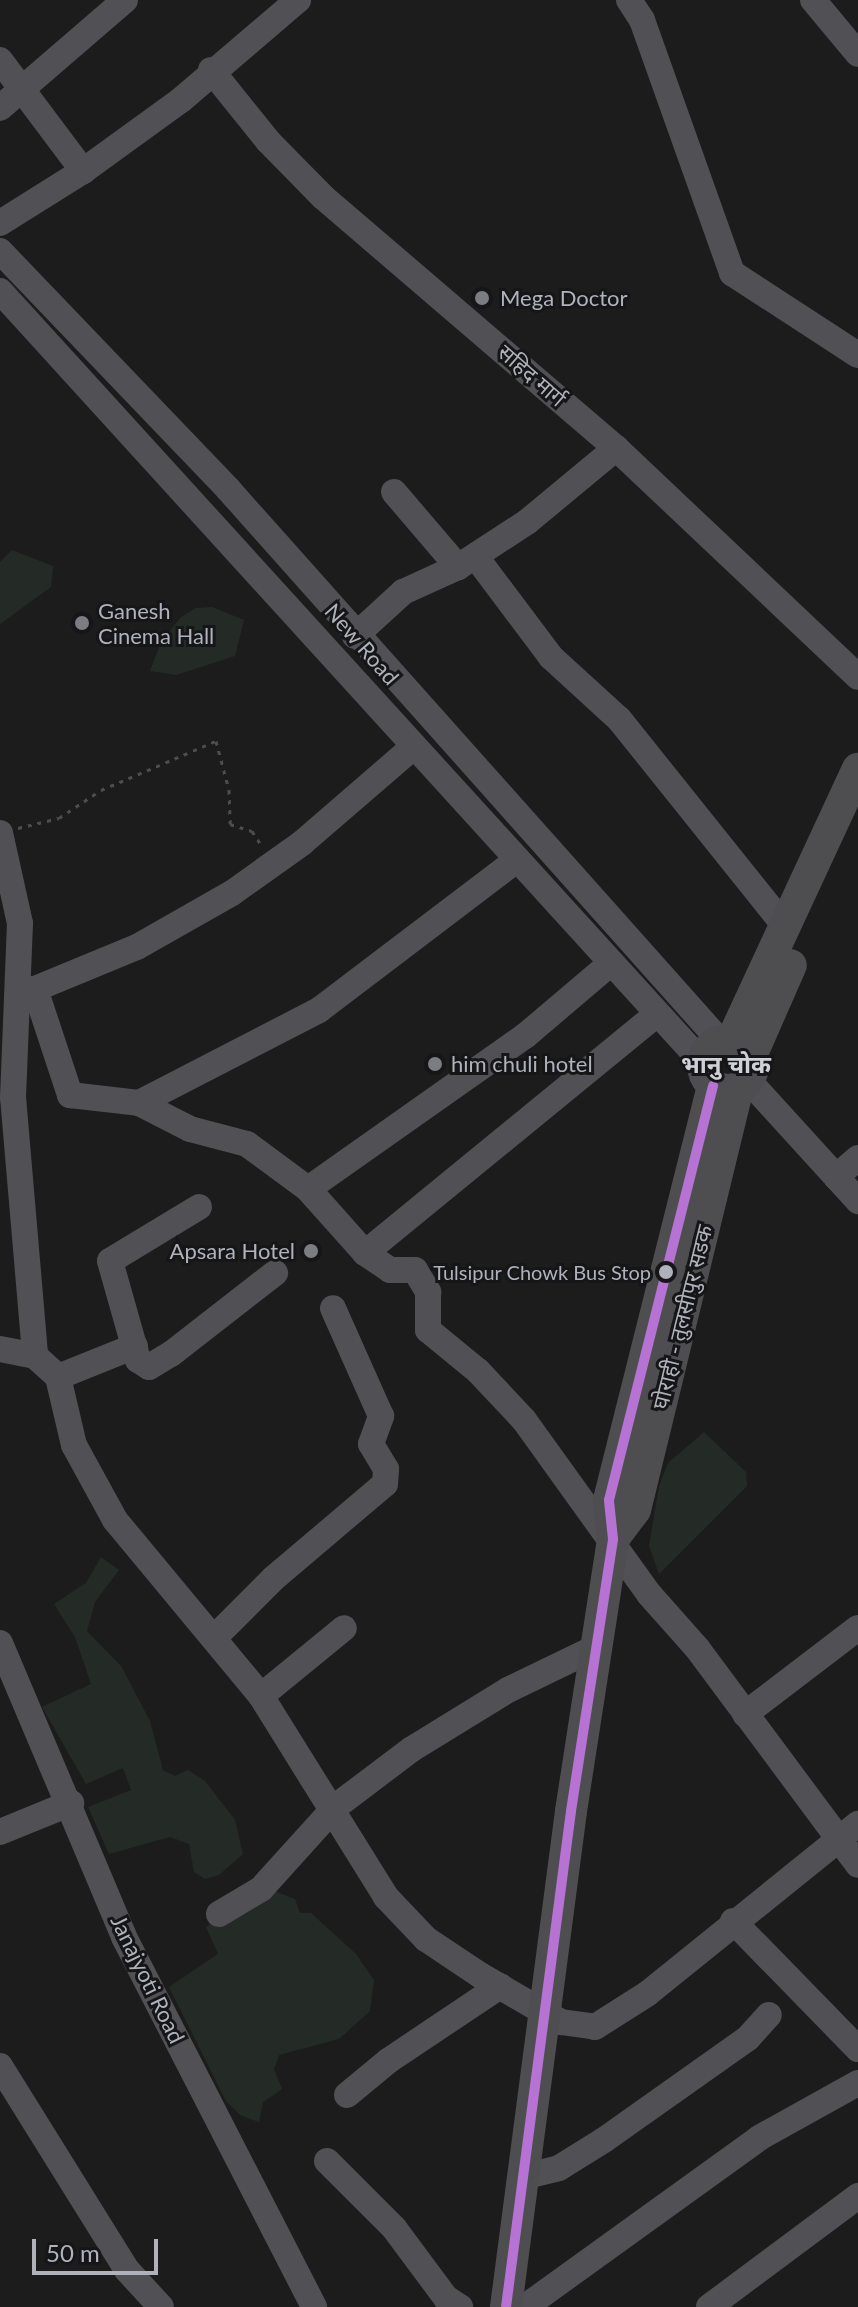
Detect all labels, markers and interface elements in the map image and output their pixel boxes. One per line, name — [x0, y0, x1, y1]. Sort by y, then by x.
place label: Mega Doctor — [500, 285, 628, 311]
marker: Mega Doctor — [471, 287, 493, 309]
street label: सहिद मार्ग — [493, 339, 571, 411]
place label: Ganesh Cinema Hall — [98, 597, 214, 648]
street label: New Road — [319, 598, 405, 690]
marker: Ganesh Cinema Hall — [73, 614, 91, 632]
district label: भानु चोक — [681, 1050, 771, 1078]
place label: him chuli hotel — [451, 1051, 593, 1077]
marker: him chuli hotel — [426, 1055, 444, 1073]
street label: घोराही - तुलसीपुर सडक — [646, 1222, 718, 1412]
place label: Apsara Hotel — [170, 1238, 295, 1264]
marker: Apsara Hotel — [302, 1242, 320, 1260]
place label: Tulsipur Chowk Bus Stop — [433, 1260, 651, 1284]
marker: Tulsipur Chowk Bus Stop — [658, 1264, 674, 1280]
street label: Janajyoti Road — [106, 1910, 190, 2048]
scale bar — [36, 2223, 162, 2273]
text: 50 m — [46, 2238, 100, 2267]

